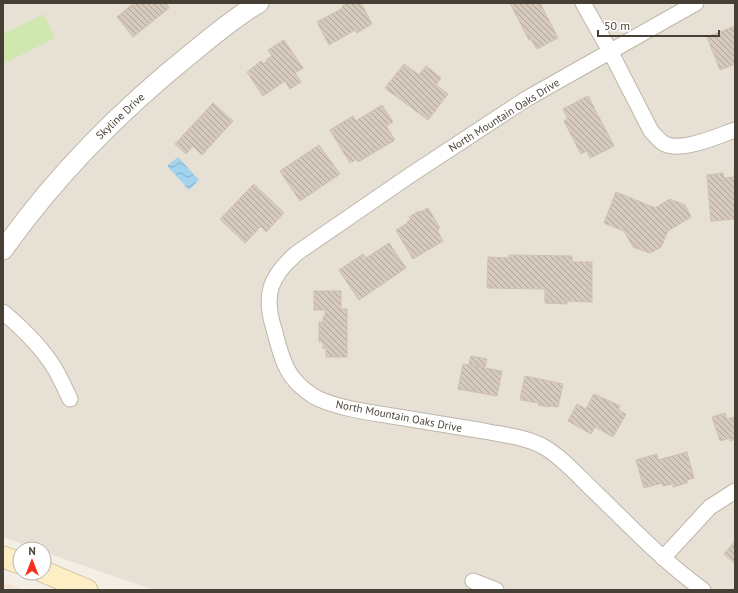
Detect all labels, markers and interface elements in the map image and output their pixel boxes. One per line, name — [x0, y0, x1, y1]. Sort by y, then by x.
scale bar — [598, 12, 719, 38]
text: 50 m — [604, 18, 630, 33]
street label: North Mountain Oaks Drive — [446, 75, 562, 155]
street label: Skyline Drive — [93, 90, 148, 142]
street label: North Mountain Oaks Drive — [335, 397, 464, 435]
north arrow — [12, 541, 52, 581]
text: N — [28, 544, 36, 558]

